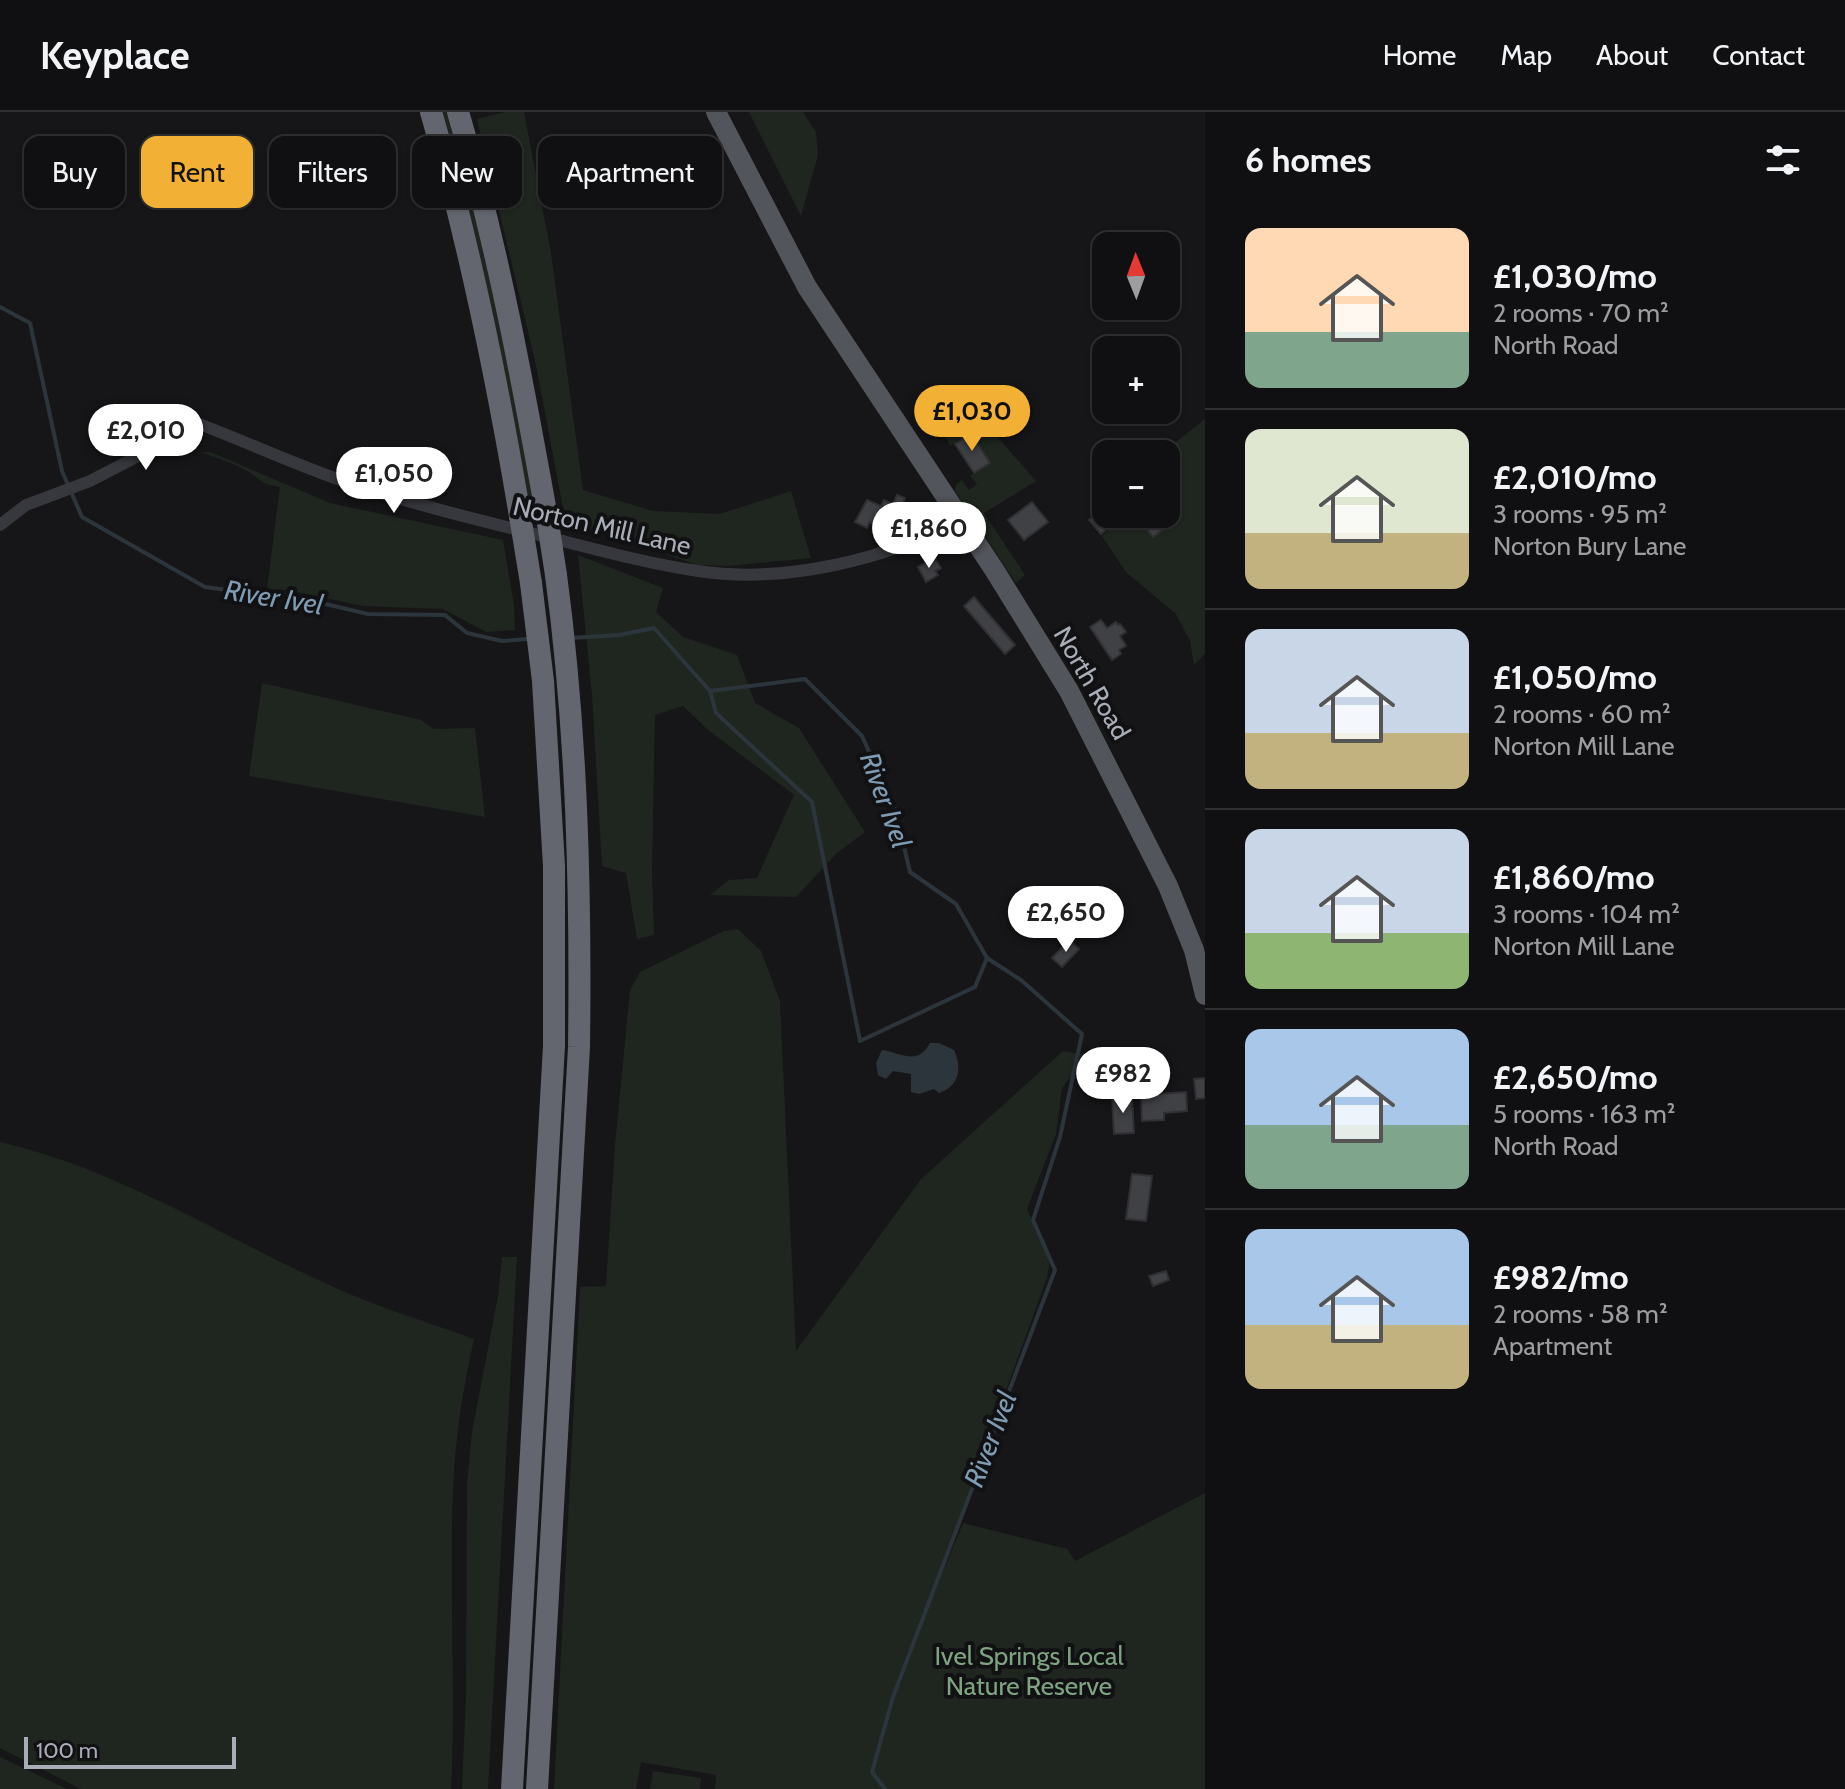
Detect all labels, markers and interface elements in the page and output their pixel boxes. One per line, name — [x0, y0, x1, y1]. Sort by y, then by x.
text: Keyplace — [40, 32, 190, 79]
text: Home — [1383, 38, 1456, 72]
text: Map — [1500, 38, 1552, 72]
text: About — [1596, 38, 1668, 72]
text: Contact — [1712, 38, 1805, 72]
chip: Buy — [24, 136, 125, 208]
chip: Rent — [141, 136, 253, 208]
chip: Filters — [269, 136, 396, 208]
chip: New — [412, 136, 522, 208]
chip: Apartment — [538, 136, 722, 208]
icon: filters — [1761, 138, 1805, 182]
text: 6 homes — [1245, 139, 1371, 181]
north arrow — [1092, 232, 1180, 320]
map controls — [1092, 232, 1180, 528]
text: £1,030/mo — [1493, 255, 1657, 297]
icon: home — [1309, 260, 1405, 356]
text: 2 rooms · 70 m² — [1493, 297, 1669, 329]
text: North Road — [1493, 329, 1619, 361]
button: + — [1092, 336, 1180, 424]
pin: £1,030 — [907, 385, 1037, 453]
text: £1,030 — [932, 395, 1012, 427]
pin: £2,010 — [81, 404, 211, 472]
text: £2,010 — [106, 414, 186, 446]
button: − — [1092, 440, 1180, 528]
pin: £1,050 — [329, 447, 459, 515]
text: £2,010/mo — [1493, 456, 1657, 498]
text: £1,050 — [354, 457, 434, 489]
icon: home — [1309, 461, 1405, 557]
street label: Norton Mill Lane — [510, 490, 694, 562]
text: 3 rooms · 95 m² — [1493, 498, 1667, 530]
pin: £1,860 — [864, 502, 994, 570]
text: £1,860 — [890, 512, 968, 544]
text: Norton Bury Lane — [1493, 530, 1686, 562]
water label: River Ivel — [222, 572, 326, 622]
street label: North Road — [1047, 621, 1137, 745]
text: £1,050/mo — [1493, 656, 1657, 698]
icon: home — [1309, 661, 1405, 757]
text: 2 rooms · 60 m² — [1493, 698, 1671, 730]
text: Norton Mill Lane — [1493, 730, 1675, 762]
water label: River Ivel — [853, 747, 919, 853]
text: £1,860/mo — [1493, 856, 1655, 898]
icon: home — [1309, 861, 1405, 957]
pin: £2,650 — [1001, 886, 1131, 954]
text: £2,650 — [1026, 896, 1106, 928]
text: 3 rooms · 104 m² — [1493, 898, 1680, 930]
text: Norton Mill Lane — [1493, 930, 1675, 962]
pin: £982 — [1076, 1047, 1170, 1115]
text: £2,650/mo — [1493, 1056, 1658, 1098]
text: £982 — [1094, 1057, 1152, 1089]
icon: home — [1309, 1061, 1405, 1157]
text: 5 rooms · 163 m² — [1493, 1098, 1675, 1130]
text: North Road — [1493, 1130, 1619, 1162]
text: £982/mo — [1493, 1256, 1629, 1298]
icon: home — [1309, 1261, 1405, 1357]
text: 2 rooms · 58 m² — [1493, 1298, 1668, 1330]
text: Apartment — [1493, 1330, 1612, 1362]
water label: River Ivel — [956, 1386, 1024, 1491]
park label: Ivel Springs Local Nature Reserve — [934, 1640, 1124, 1702]
scale bar — [24, 1733, 236, 1769]
text: 100 m — [36, 1737, 98, 1764]

